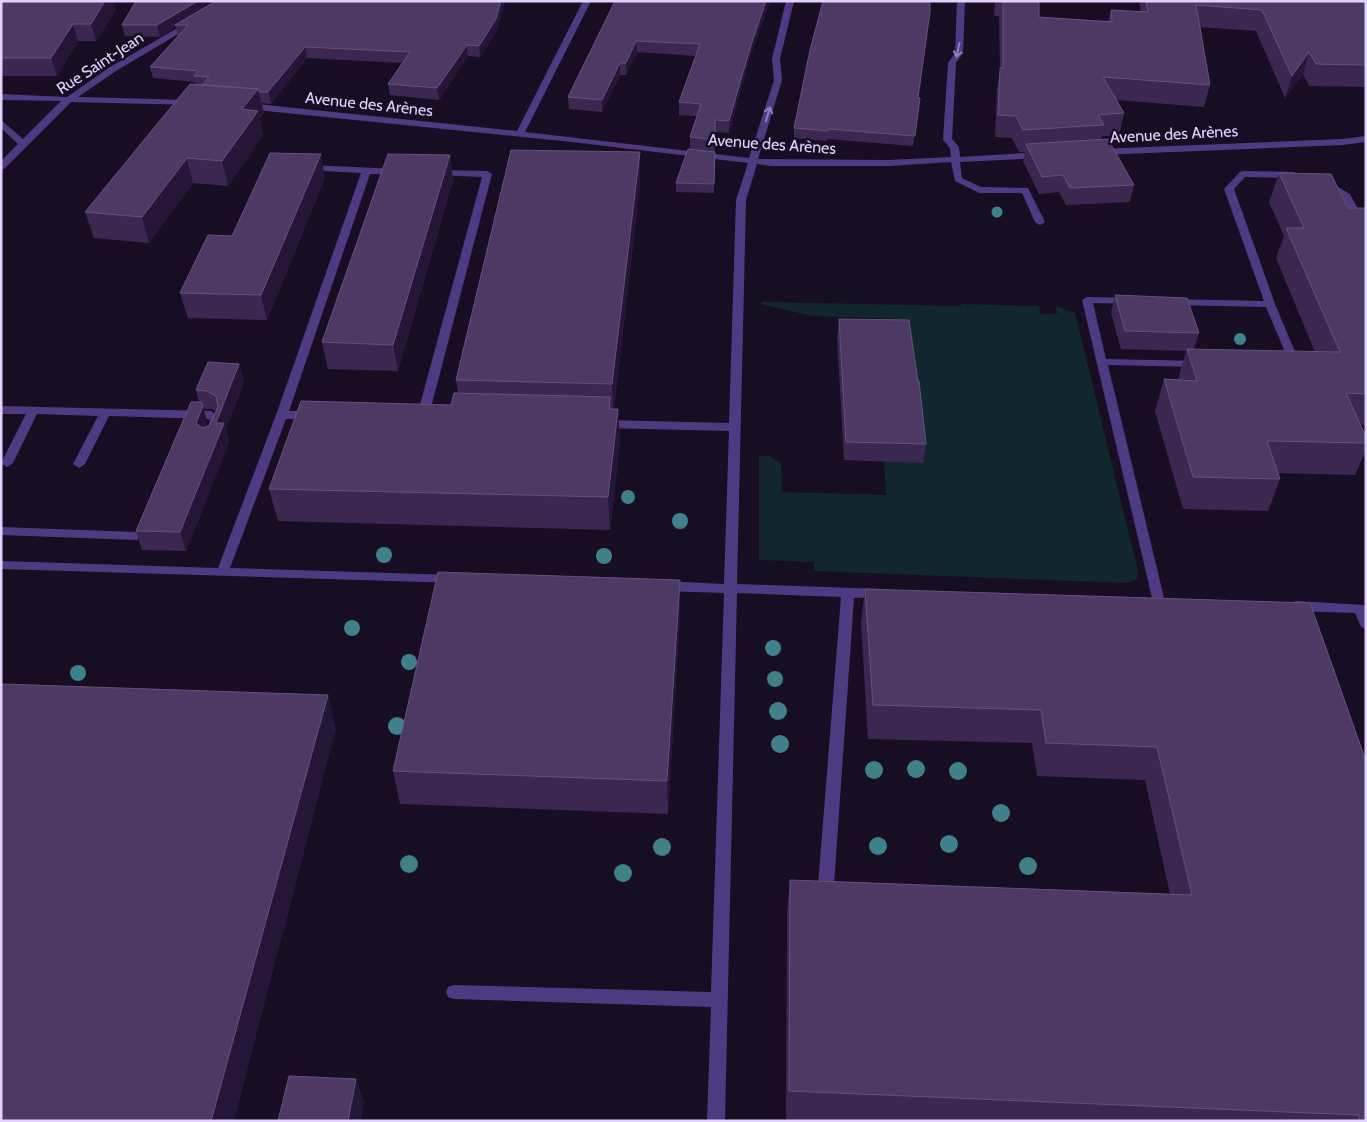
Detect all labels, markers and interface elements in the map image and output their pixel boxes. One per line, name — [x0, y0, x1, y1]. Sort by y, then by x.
street label: Rue Saint-Jean — [53, 28, 147, 98]
one-way arrow — [952, 41, 962, 57]
street label: Avenue des Arènes — [304, 88, 434, 120]
one-way arrow — [764, 106, 774, 122]
street label: Avenue des Arènes — [1109, 121, 1239, 147]
street label: Avenue des Arènes — [707, 130, 837, 158]

